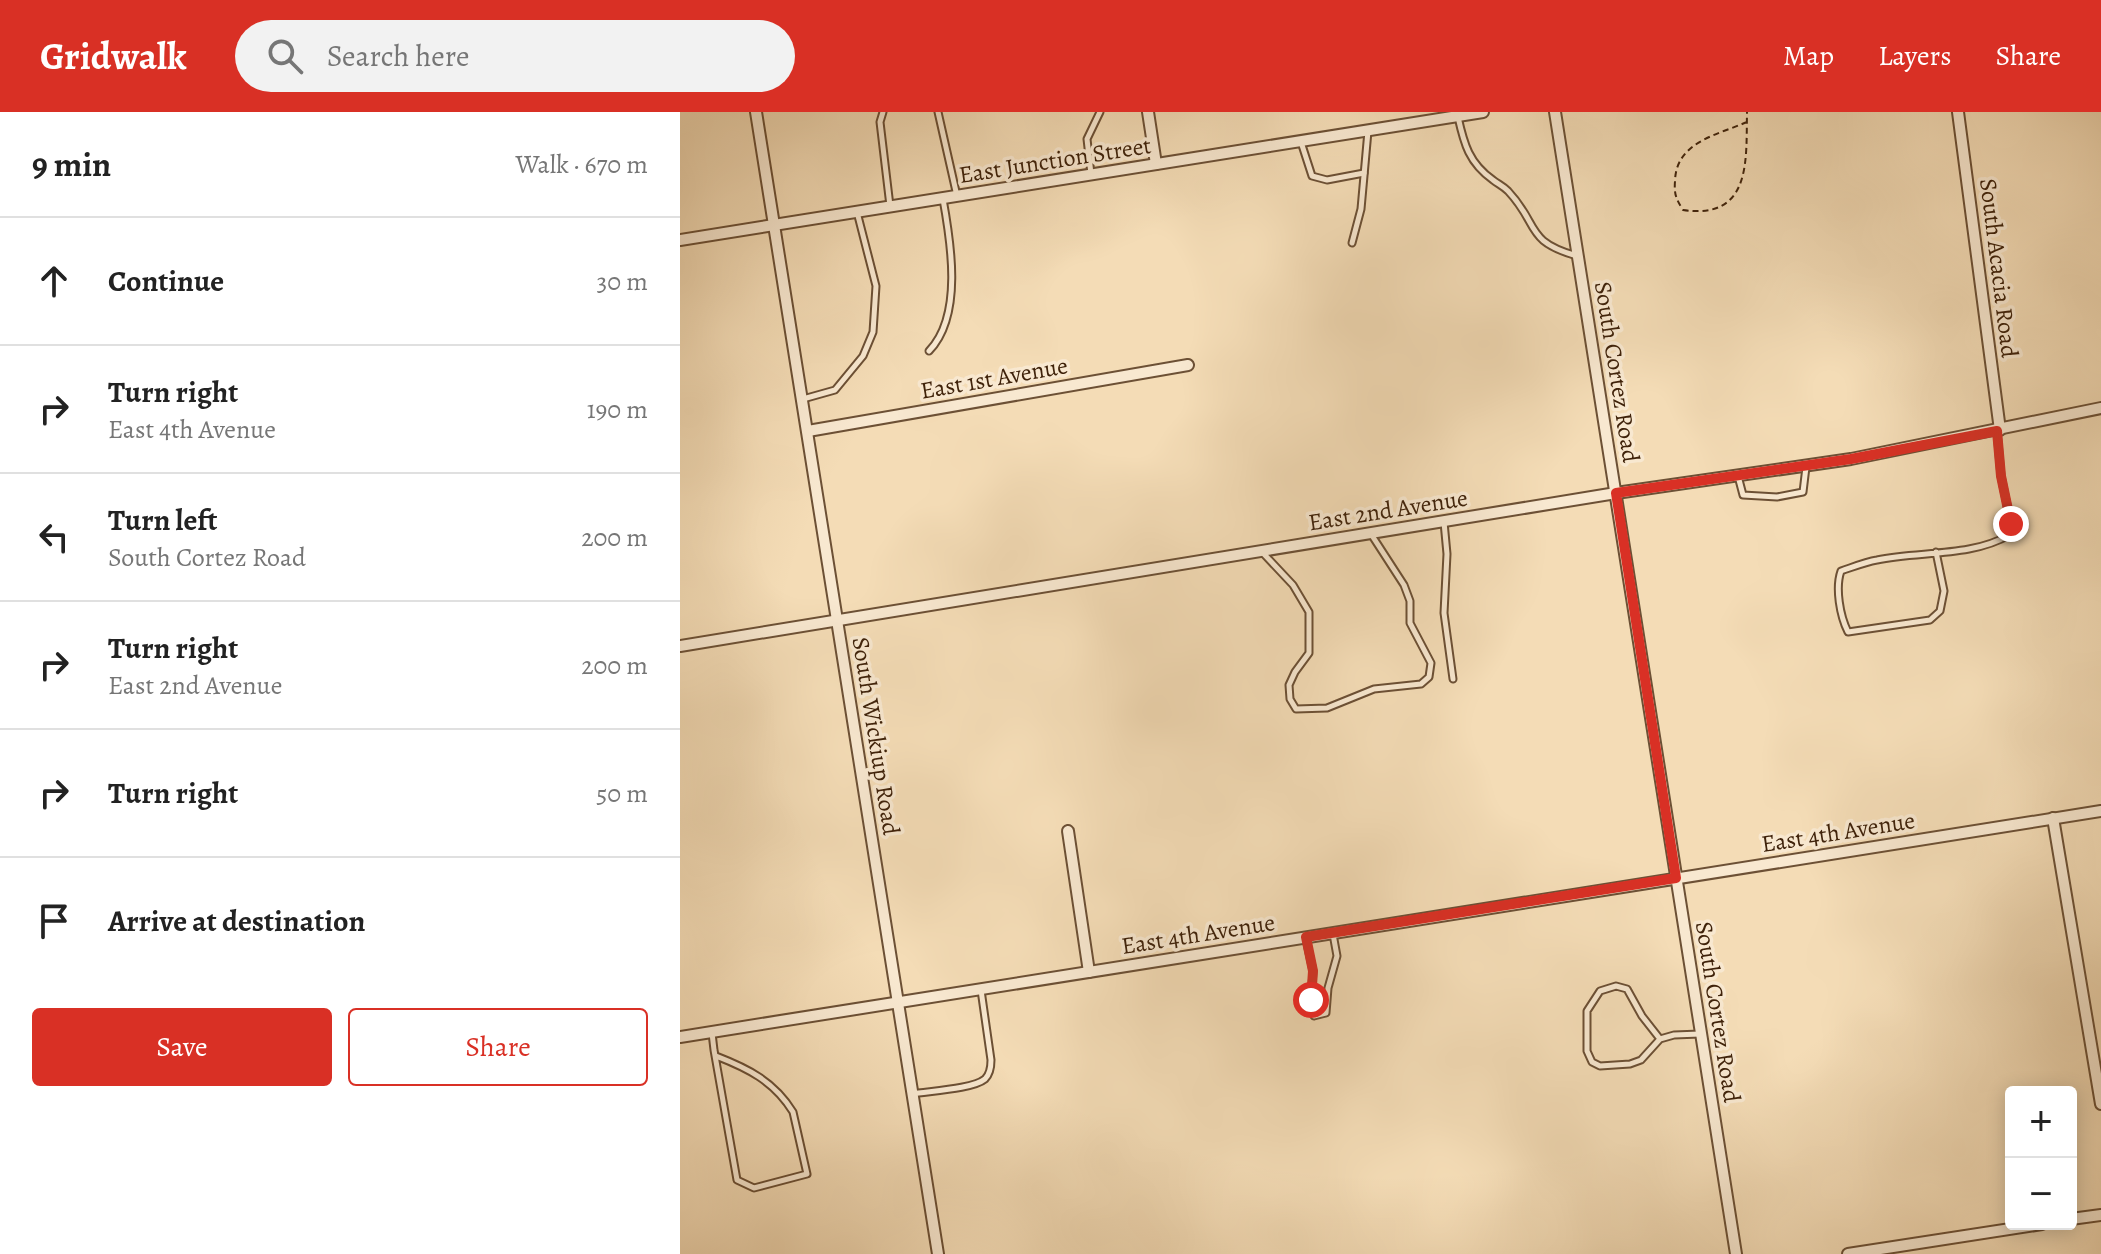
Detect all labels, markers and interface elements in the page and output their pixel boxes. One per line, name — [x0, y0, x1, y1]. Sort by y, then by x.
search box — [235, 20, 795, 92]
text: Gridwalk — [40, 30, 187, 82]
icon: search — [263, 34, 307, 78]
text: Search here — [327, 36, 469, 76]
text: Map — [1783, 37, 1834, 75]
text: Layers — [1878, 37, 1951, 75]
text: Share — [1995, 37, 2061, 75]
street label: East Junction Street — [957, 129, 1153, 191]
text: 9 min — [32, 141, 111, 188]
text: Walk · 670 m — [515, 147, 648, 182]
street label: South Acacia Road — [1972, 177, 2026, 360]
icon: ahead — [32, 259, 76, 303]
text: Continue — [108, 261, 224, 301]
text: 30 m — [597, 264, 648, 299]
street label: South Cortez Road — [1587, 279, 1647, 465]
street label: East 1st Avenue — [918, 349, 1070, 407]
text: Turn right — [108, 372, 238, 412]
icon: right — [32, 387, 76, 431]
text: 190 m — [587, 392, 648, 427]
text: East 4th Avenue — [108, 412, 276, 447]
street label: East 2nd Avenue — [1306, 482, 1470, 538]
text: Turn left — [108, 500, 217, 540]
route end — [1993, 506, 2029, 542]
icon: left — [32, 515, 76, 559]
text: 200 m — [581, 520, 648, 555]
text: South Cortez Road — [108, 540, 306, 575]
text: Turn right — [108, 628, 238, 668]
street label: South Wickiup Road — [845, 635, 907, 837]
icon: right — [32, 643, 76, 687]
text: 200 m — [581, 648, 648, 683]
text: East 2nd Avenue — [108, 668, 282, 703]
icon: right — [32, 771, 76, 815]
text: Turn right — [108, 773, 238, 813]
text: 50 m — [596, 776, 648, 811]
street label: East 4th Avenue — [1759, 804, 1917, 860]
icon: arrive — [32, 899, 76, 943]
text: Arrive at destination — [108, 901, 365, 941]
street label: East 4th Avenue — [1119, 906, 1277, 962]
street label: South Cortez Road — [1688, 919, 1748, 1105]
route start — [1293, 982, 1329, 1018]
button: Save — [32, 1008, 332, 1086]
button: Share — [348, 1008, 648, 1086]
map controls — [2005, 1086, 2077, 1230]
button: + — [2005, 1086, 2077, 1158]
button: − — [2005, 1158, 2077, 1230]

